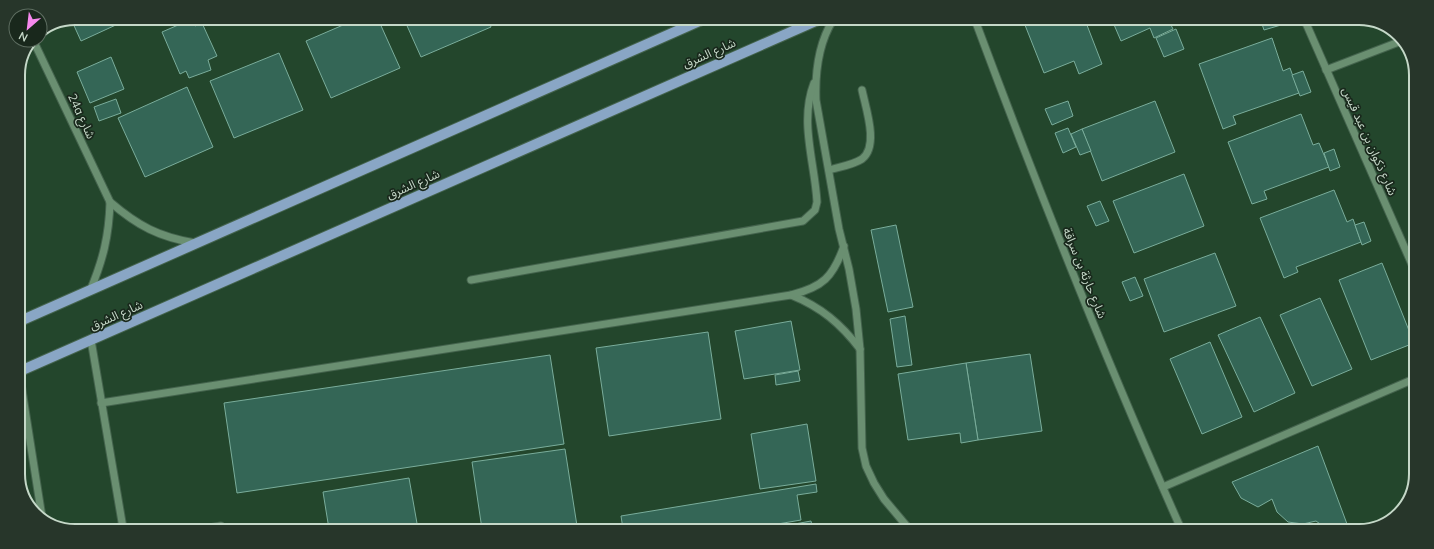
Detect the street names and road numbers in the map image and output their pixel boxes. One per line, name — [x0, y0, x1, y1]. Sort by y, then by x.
street label: شارع الشرق — [680, 35, 739, 73]
street label: شارع ذكوان بن عبد قيس — [1338, 85, 1401, 198]
street label: 24a شارع — [63, 91, 99, 142]
street label: شارع الشرق — [384, 166, 443, 204]
street label: شارع حارثة بن سراقة — [1058, 225, 1110, 321]
street label: شارع الشرق — [87, 297, 146, 335]

